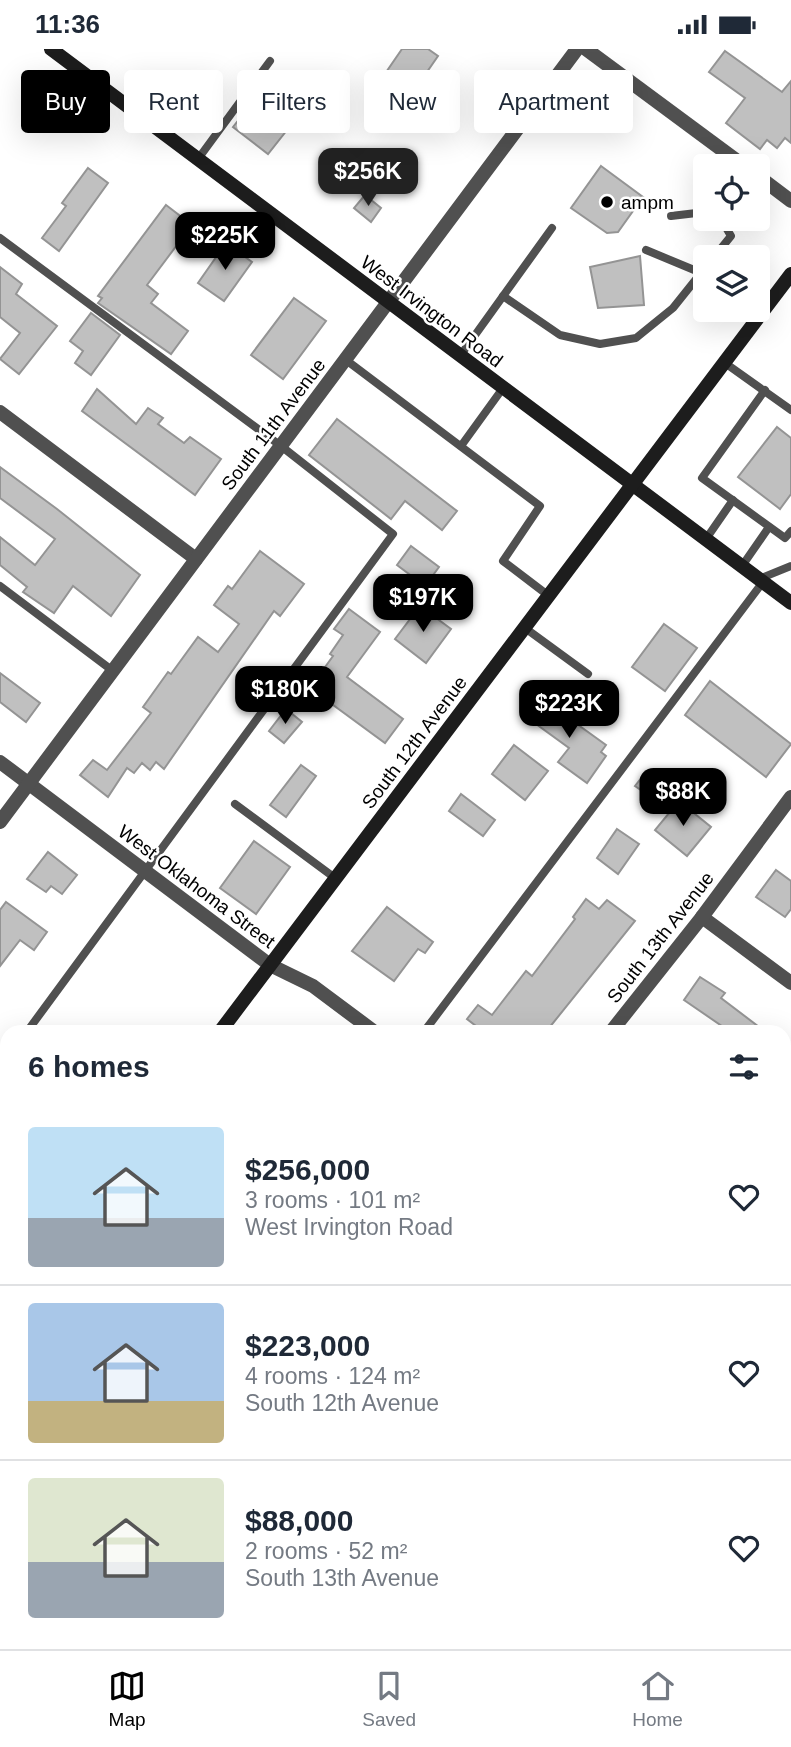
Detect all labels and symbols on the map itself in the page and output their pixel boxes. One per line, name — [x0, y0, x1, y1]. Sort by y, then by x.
pin: $256K — [319, 149, 417, 208]
place label: ampm — [621, 192, 674, 213]
marker: ampm — [599, 194, 615, 210]
pin: $225K — [176, 213, 274, 272]
street label: West Irvington Road — [357, 251, 507, 371]
street label: South 11th Avenue — [217, 355, 330, 494]
pin: $197K — [374, 575, 472, 634]
pin: $180K — [236, 667, 334, 726]
street label: South 12th Avenue — [358, 672, 471, 813]
pin: $223K — [520, 681, 618, 740]
pin: $88K — [642, 769, 724, 828]
street label: West Oklahoma Street — [114, 821, 280, 953]
street label: South 13th Avenue — [603, 868, 718, 1007]

